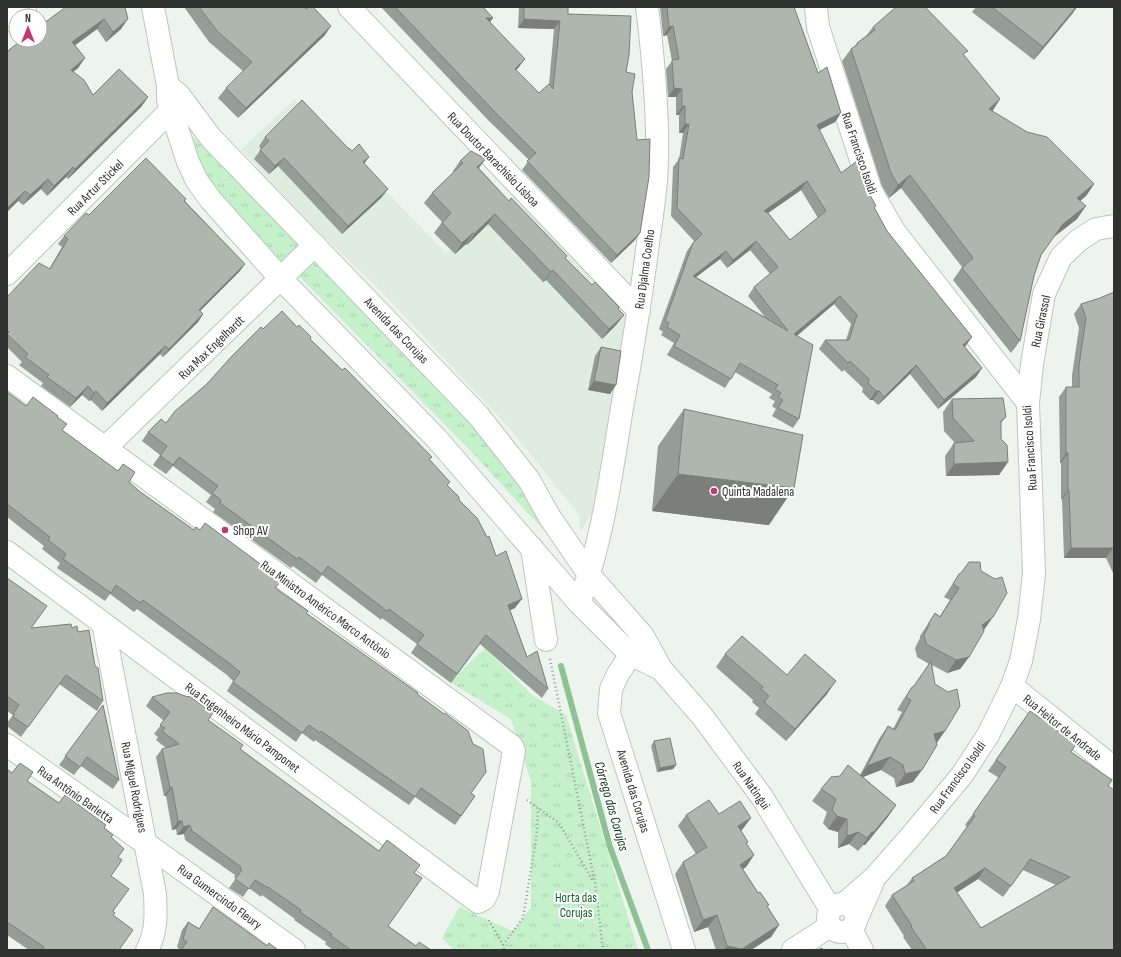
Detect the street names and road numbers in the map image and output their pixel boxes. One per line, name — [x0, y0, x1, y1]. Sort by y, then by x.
street label: Rua Doutor Barachisio Lisboa — [444, 109, 543, 210]
street label: Rua Francisco Isoldi — [838, 110, 881, 196]
street label: Rua Artur Stickel — [64, 156, 127, 219]
street label: Rua Djalma Coelho — [631, 228, 658, 310]
street label: Avenida das Corujas — [360, 294, 432, 367]
street label: Rua Girassol — [1028, 294, 1054, 349]
street label: Rua Max Engelhardt — [175, 312, 248, 383]
street label: Rua Francisco Isoldi — [1019, 405, 1041, 491]
street label: Rua Ministro Américo Marco Antônio — [257, 557, 394, 663]
street label: Rua Engenheiro Mário Pamponet — [182, 679, 303, 776]
street label: Rua Heitor de Andrade — [1020, 691, 1105, 764]
street label: Rua Francisco Isoldi — [926, 738, 989, 817]
street label: Rua Miguel Rodrigues — [117, 740, 151, 834]
street label: Avenida das Corujas — [613, 747, 653, 835]
street label: Rua Natingui — [729, 758, 774, 813]
street label: Rua Antônio Barletta — [34, 763, 117, 827]
street label: Rua Gumercindo Fleury — [174, 861, 265, 933]

